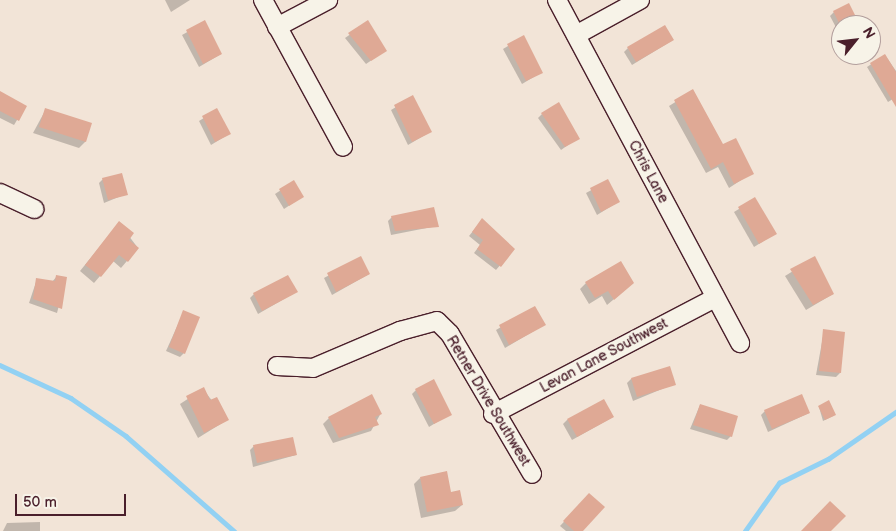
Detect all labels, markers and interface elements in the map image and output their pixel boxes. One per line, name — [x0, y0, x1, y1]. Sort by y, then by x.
north arrow — [831, 15, 881, 65]
text: N — [859, 24, 879, 42]
street label: Chris Lane — [625, 138, 671, 206]
street label: Levan Lane Southwest — [537, 315, 671, 397]
street label: Retner Drive Southwest — [442, 333, 534, 469]
scale bar — [18, 484, 129, 516]
text: 50 m — [23, 493, 57, 512]

